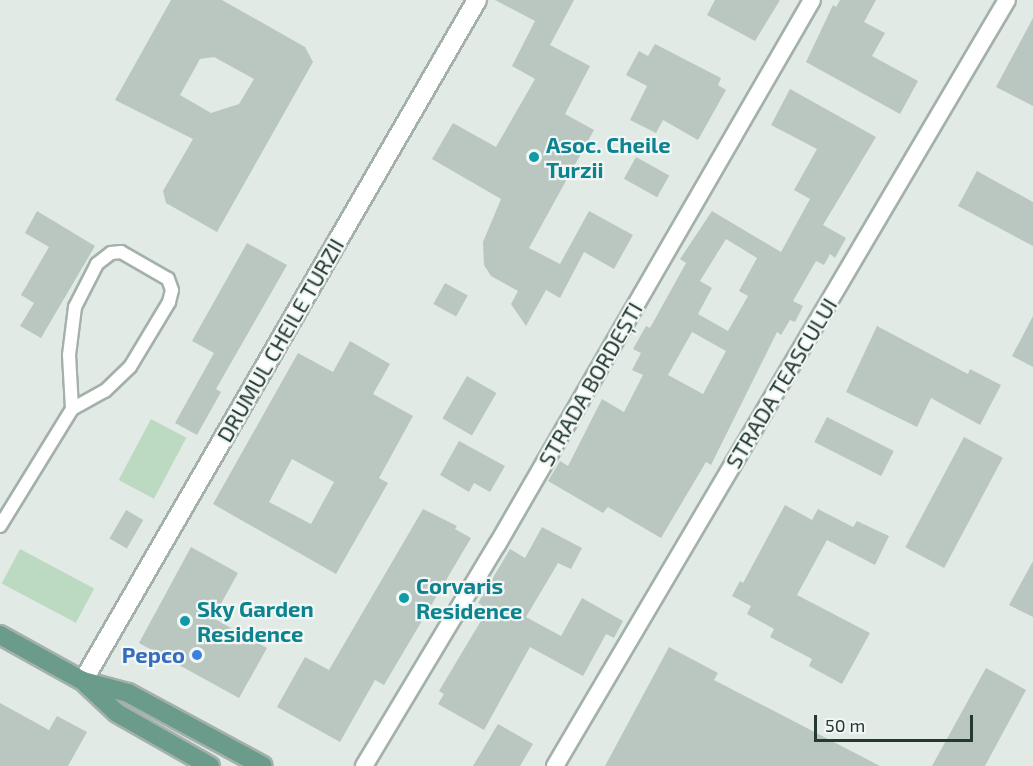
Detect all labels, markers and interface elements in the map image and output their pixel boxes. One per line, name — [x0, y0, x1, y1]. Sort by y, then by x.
place label: Asoc. Cheile Turzii — [546, 131, 671, 182]
marker: Asoc. Cheile Turzii — [527, 150, 541, 164]
street label: DRUMUL CHEILE TURZII — [211, 233, 349, 447]
street label: STRADA TEASCULUI — [719, 293, 843, 473]
street label: STRADA BORDEȘTI — [532, 297, 648, 471]
place label: Corvaris Residence — [416, 572, 523, 624]
marker: Corvaris Residence — [397, 591, 411, 605]
place label: Sky Garden Residence — [197, 595, 314, 646]
marker: Sky Garden Residence — [178, 614, 192, 628]
place label: Pepco — [122, 642, 185, 668]
marker: Pepco — [190, 648, 204, 662]
scale bar — [817, 703, 976, 741]
text: 50 m — [825, 714, 865, 736]

